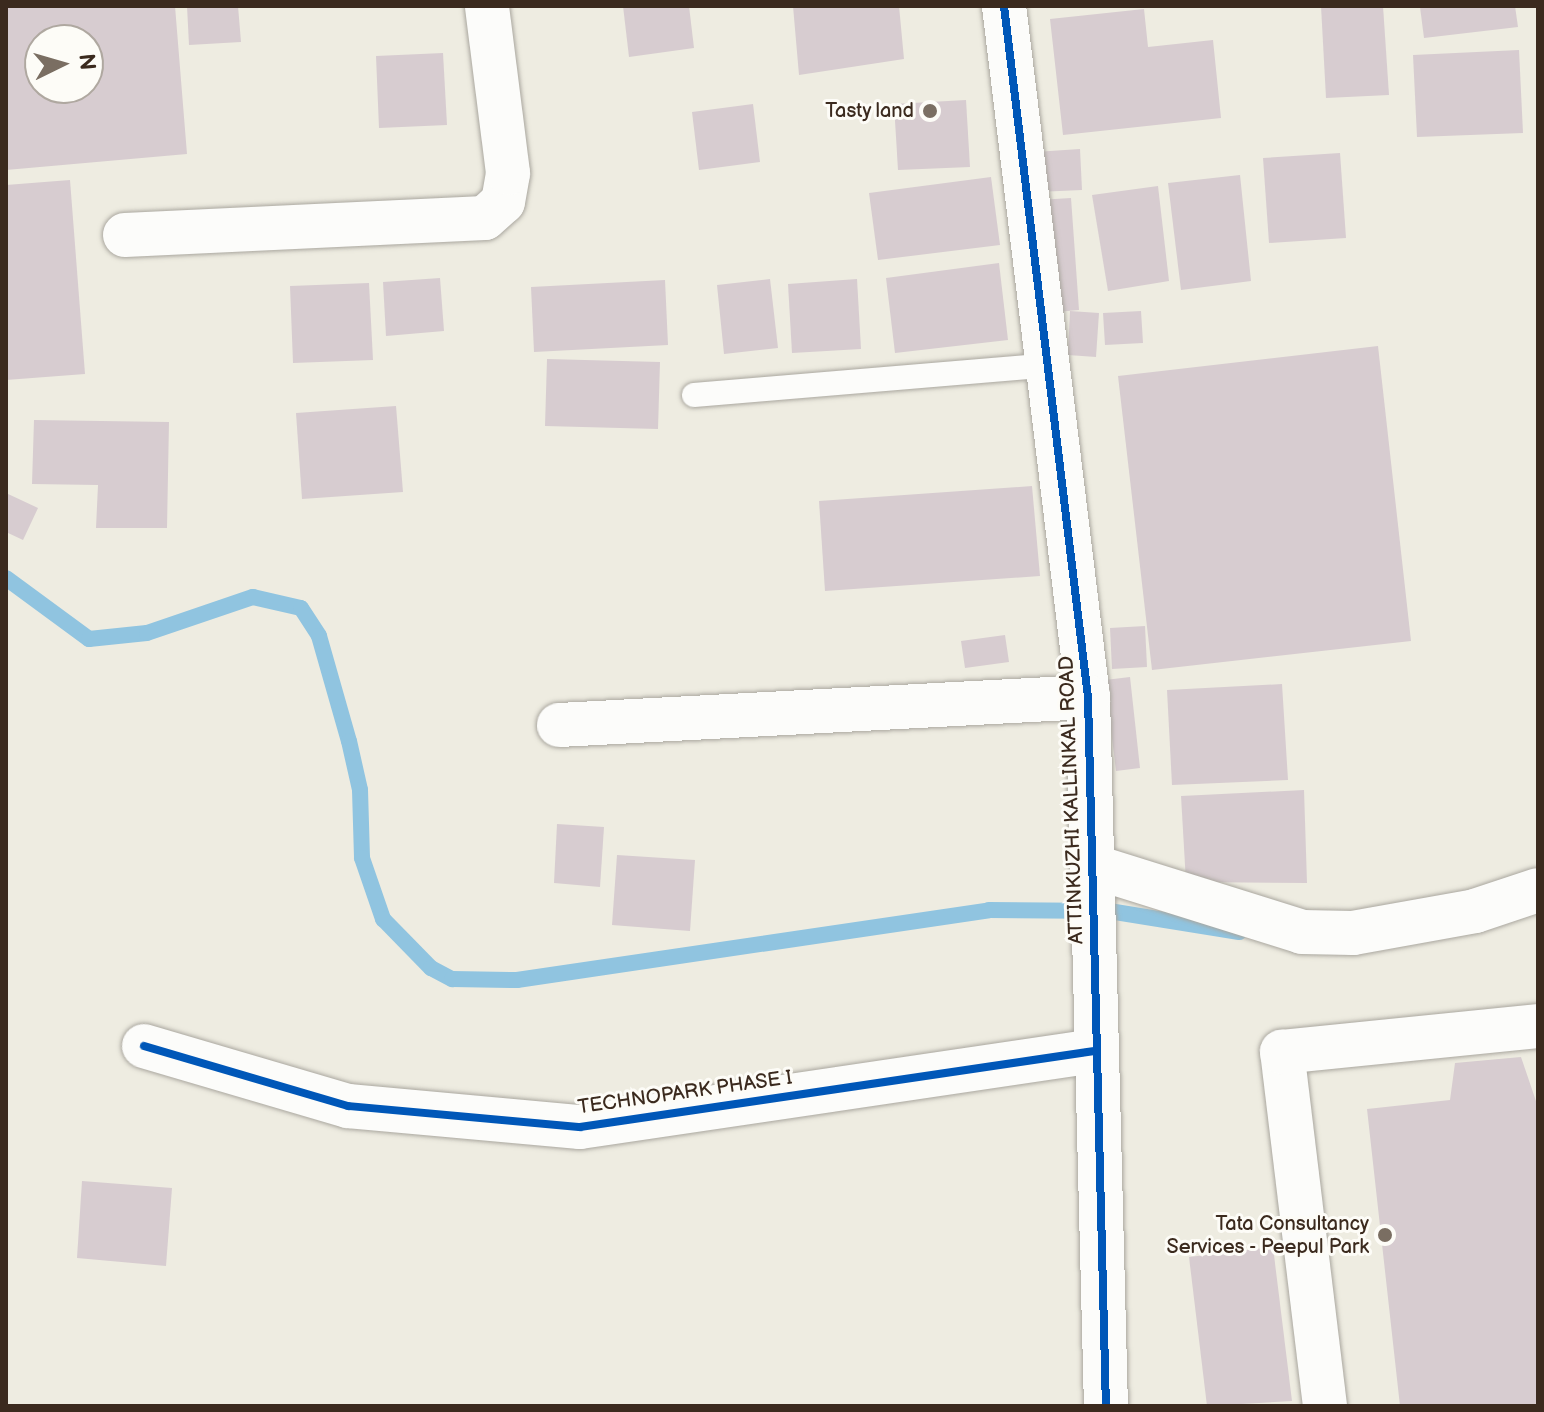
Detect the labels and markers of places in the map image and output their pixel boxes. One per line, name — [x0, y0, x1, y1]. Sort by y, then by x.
place label: Tasty land — [824, 99, 914, 123]
marker: Tasty land — [921, 102, 939, 120]
place label: Tata Consultancy Services - Peepul Park — [1165, 1212, 1369, 1259]
marker: Tata Consultancy Services - Peepul Park — [1376, 1226, 1394, 1244]

